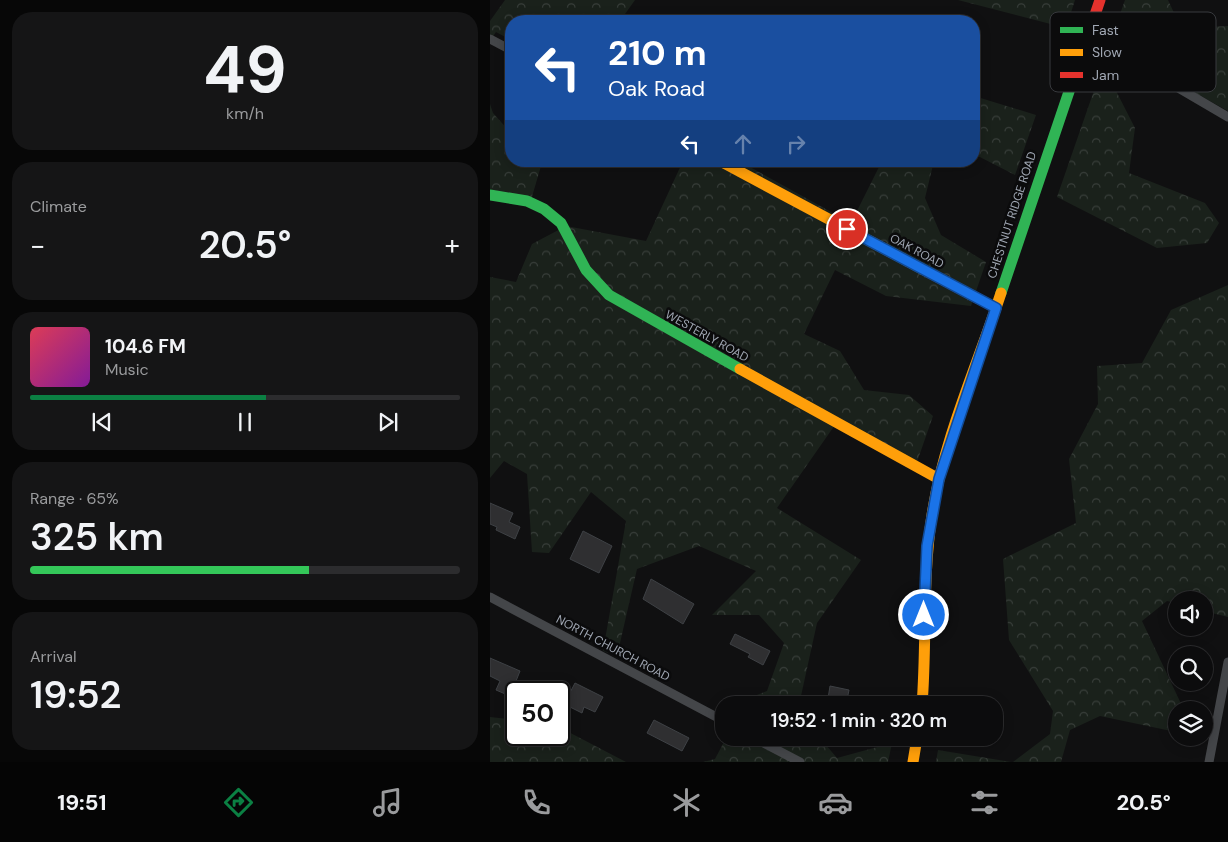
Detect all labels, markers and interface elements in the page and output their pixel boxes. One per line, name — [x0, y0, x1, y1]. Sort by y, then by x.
legend — [1050, 12, 1216, 92]
text: Fast — [1092, 21, 1119, 39]
text: 49 — [203, 28, 287, 112]
text: 210 m — [608, 30, 707, 76]
icon: left — [525, 35, 590, 100]
text: Slow — [1092, 43, 1122, 61]
text: Jam — [1092, 66, 1119, 84]
text: Oak Road — [608, 74, 705, 103]
text: km/h — [226, 103, 264, 124]
icon: left — [676, 130, 704, 158]
icon: ahead — [729, 130, 757, 158]
icon: right — [782, 130, 810, 158]
street label: CHESTNUT RIDGE ROAD — [984, 150, 1040, 280]
text: Climate — [30, 196, 87, 217]
pin — [826, 208, 868, 250]
icon: arrive — [833, 215, 861, 243]
text: 20.5° — [199, 220, 291, 270]
text: − — [30, 227, 45, 264]
text: + — [445, 227, 460, 264]
street label: OAK ROAD — [887, 230, 947, 272]
street label: WESTERLY ROAD — [662, 306, 752, 366]
text: 104.6 FM — [105, 334, 186, 359]
text: Music — [105, 359, 149, 380]
icon: previous — [88, 408, 116, 436]
icon: pause — [231, 408, 259, 436]
icon: next — [374, 408, 402, 436]
text: Range · 65% — [30, 488, 119, 509]
text: 325 km — [30, 512, 164, 562]
position arrow — [897, 588, 949, 640]
map controls — [1168, 591, 1213, 746]
button: sound — [1168, 591, 1213, 636]
street label: NORTH CHURCH ROAD — [553, 611, 673, 685]
text: Arrival — [30, 646, 77, 667]
button: search — [1168, 646, 1213, 691]
text: 19:52 — [30, 670, 121, 720]
speed limit sign: 50 — [505, 681, 570, 746]
button: layers — [1168, 701, 1213, 746]
text: 19:52 · 1 min · 320 m — [771, 708, 947, 733]
icon: directions — [221, 785, 256, 820]
icon: music — [370, 785, 405, 820]
icon: phone — [519, 785, 554, 820]
icon: climate — [669, 785, 704, 820]
icon: car — [818, 785, 853, 820]
icon: filters — [967, 785, 1002, 820]
text: 19:51 — [57, 788, 106, 817]
text: 20.5° — [1116, 788, 1171, 817]

